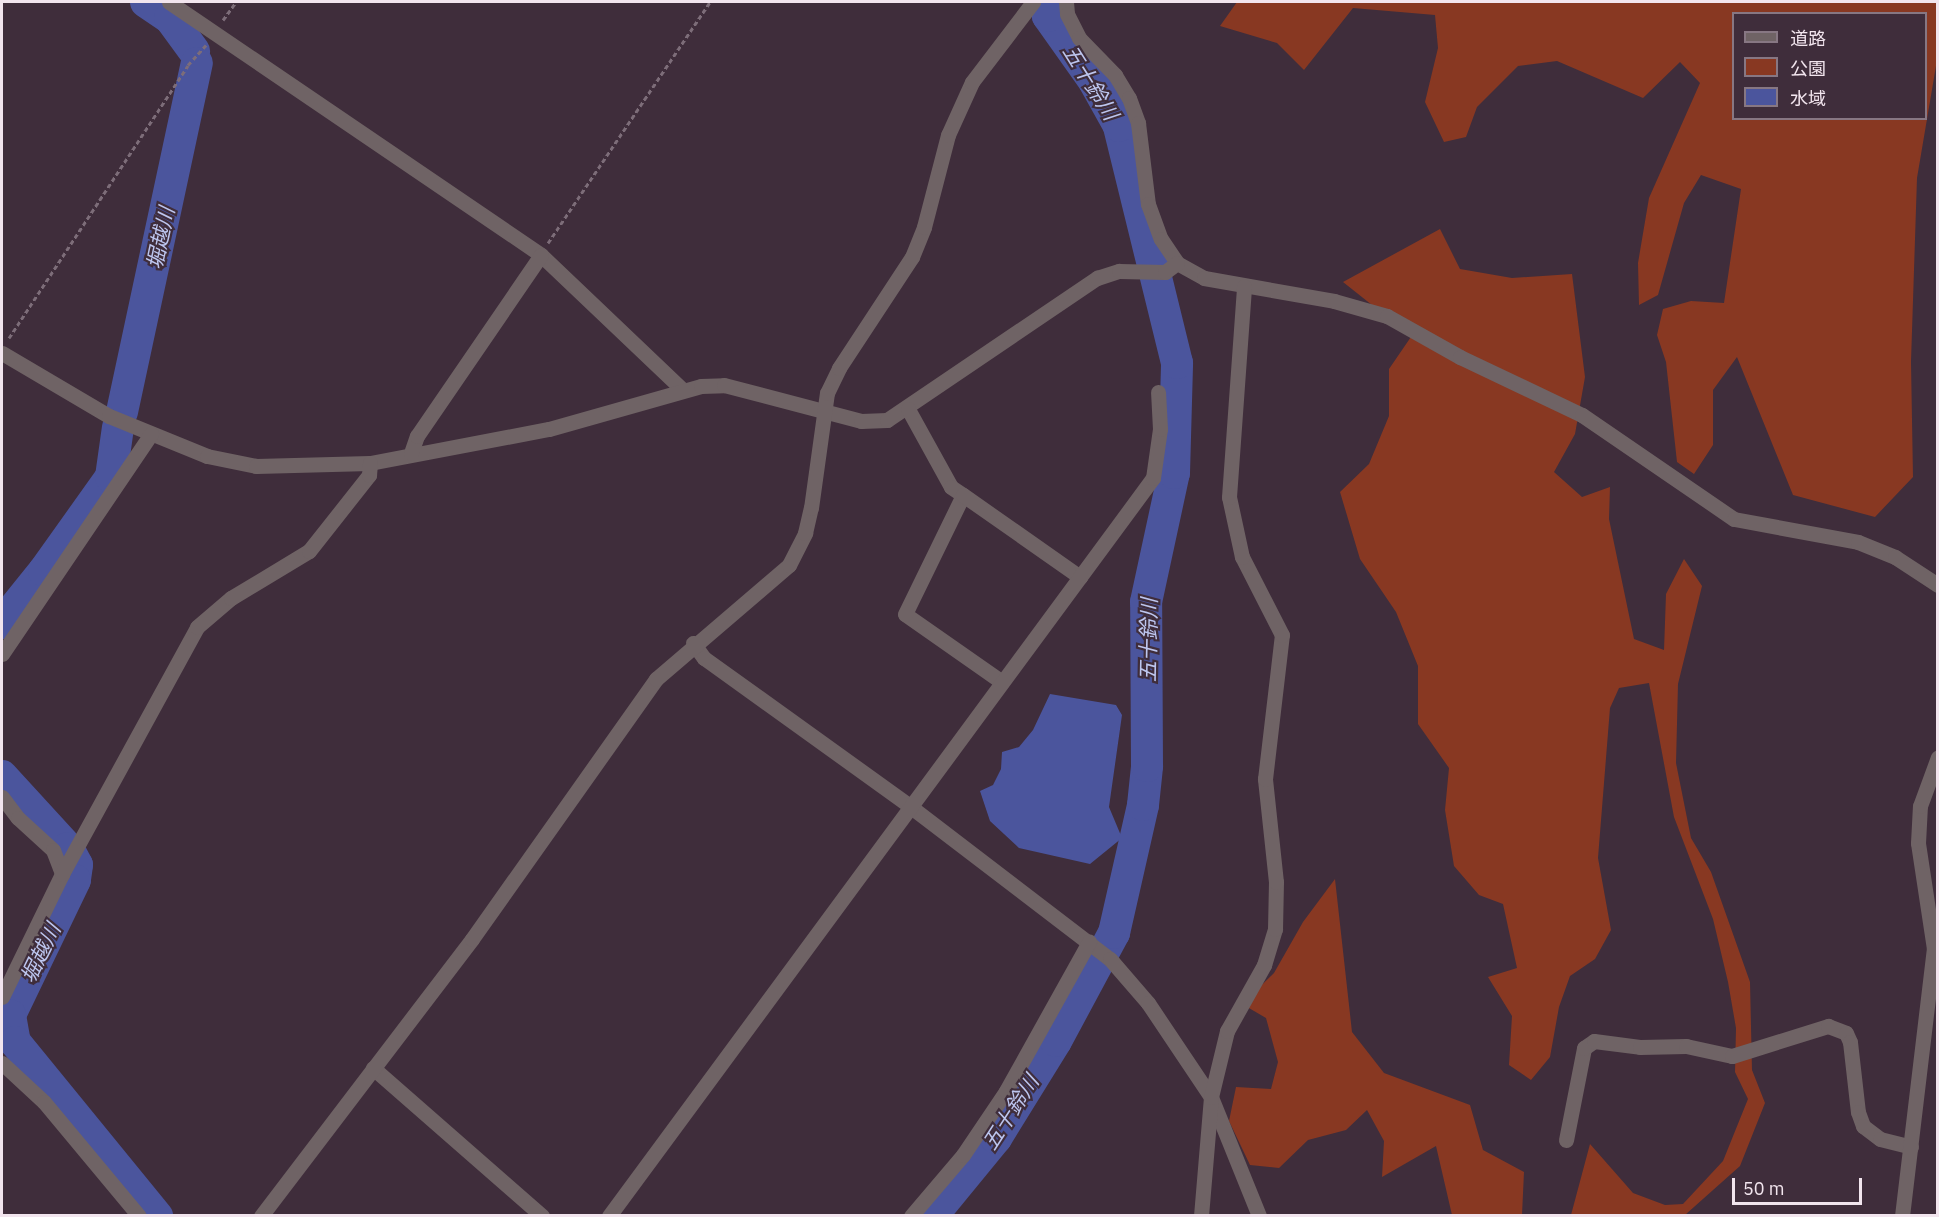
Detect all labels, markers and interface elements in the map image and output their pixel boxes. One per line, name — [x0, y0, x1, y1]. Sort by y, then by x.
legend — [1732, 12, 1927, 120]
text: 道路 — [1790, 27, 1826, 50]
water label: 五十鈴川 — [1058, 40, 1124, 124]
text: 公園 — [1790, 57, 1826, 80]
text: 水域 — [1790, 87, 1826, 110]
water label: 堀越川 — [141, 205, 179, 271]
water label: 五十鈴川 — [1135, 598, 1161, 682]
water label: 堀越川 — [15, 919, 65, 987]
water label: 五十鈴川 — [977, 1070, 1043, 1154]
scale bar — [1735, 1166, 1866, 1204]
text: 50 m — [1743, 1177, 1785, 1200]

